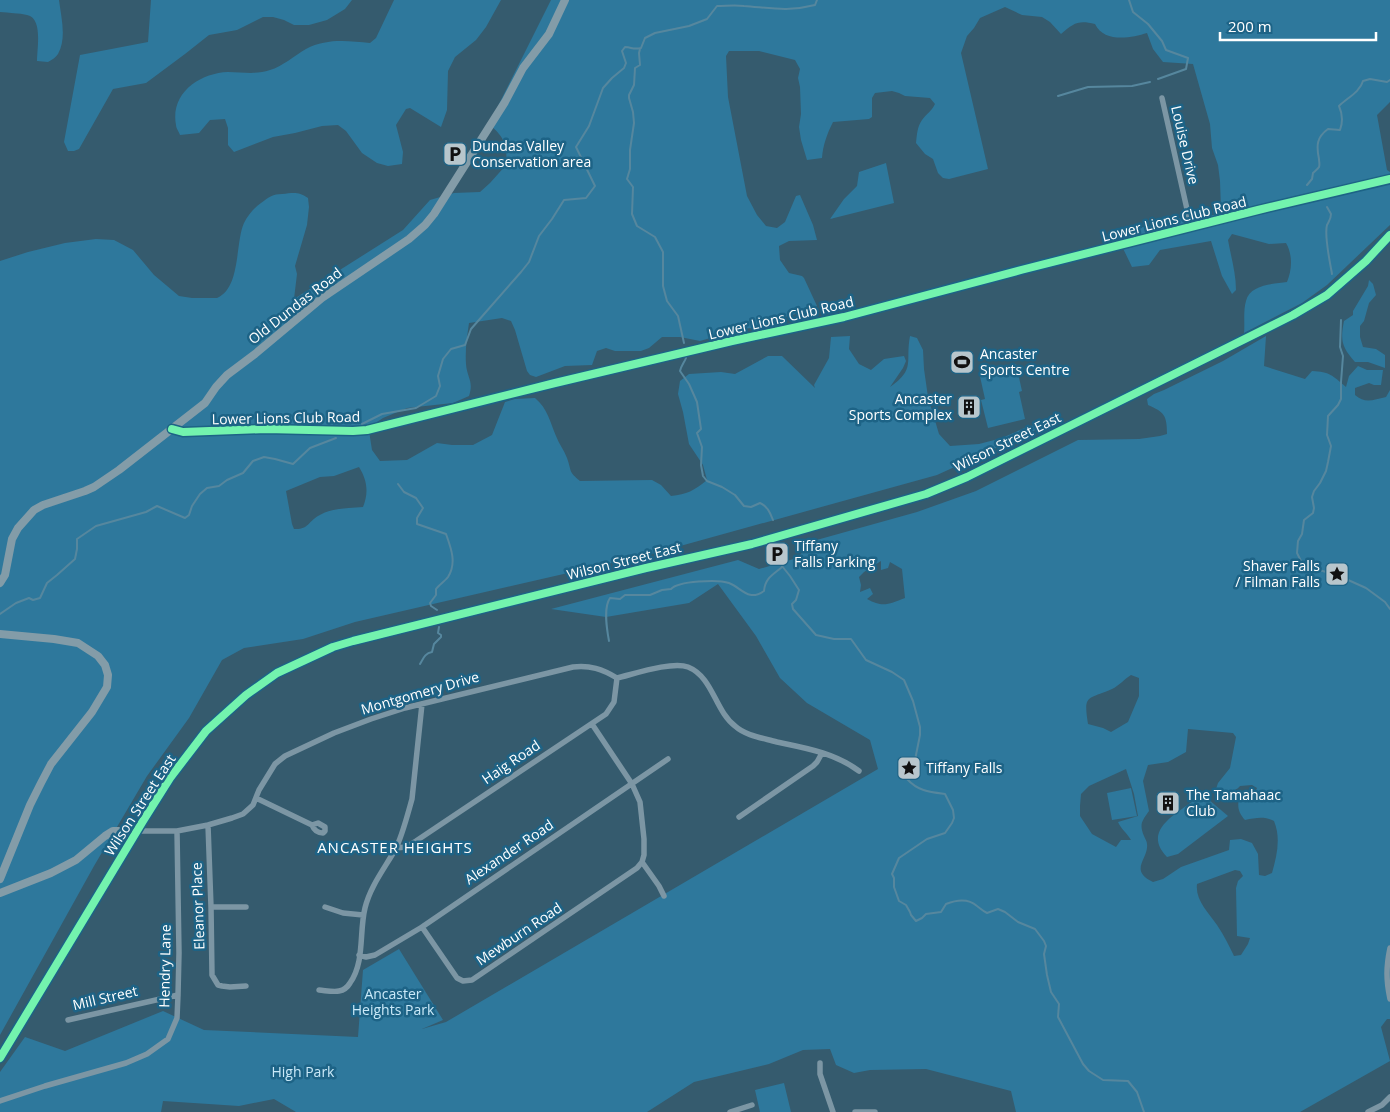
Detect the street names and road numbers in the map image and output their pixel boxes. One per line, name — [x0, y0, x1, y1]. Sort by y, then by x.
street label: Louise Drive — [1167, 104, 1204, 186]
street label: Lower Lions Club Road — [1100, 191, 1248, 246]
street label: Old Dundas Road — [244, 263, 345, 348]
street label: Lower Lions Club Road — [706, 292, 855, 343]
street label: Lower Lions Club Road — [212, 407, 360, 428]
street label: Wilson Street East — [950, 407, 1064, 476]
street label: Wilson Street East — [565, 537, 683, 584]
street label: Montgomery Drive — [359, 667, 481, 718]
street label: Haig Road — [478, 735, 544, 788]
street label: Wilson Street East — [100, 750, 179, 859]
street label: Alexander Road — [461, 815, 557, 888]
street label: Eleanor Place — [186, 862, 209, 950]
street label: Mewburn Road — [472, 898, 565, 969]
street label: Hendry Lane — [154, 924, 175, 1008]
street label: Mill Street — [71, 981, 139, 1014]

